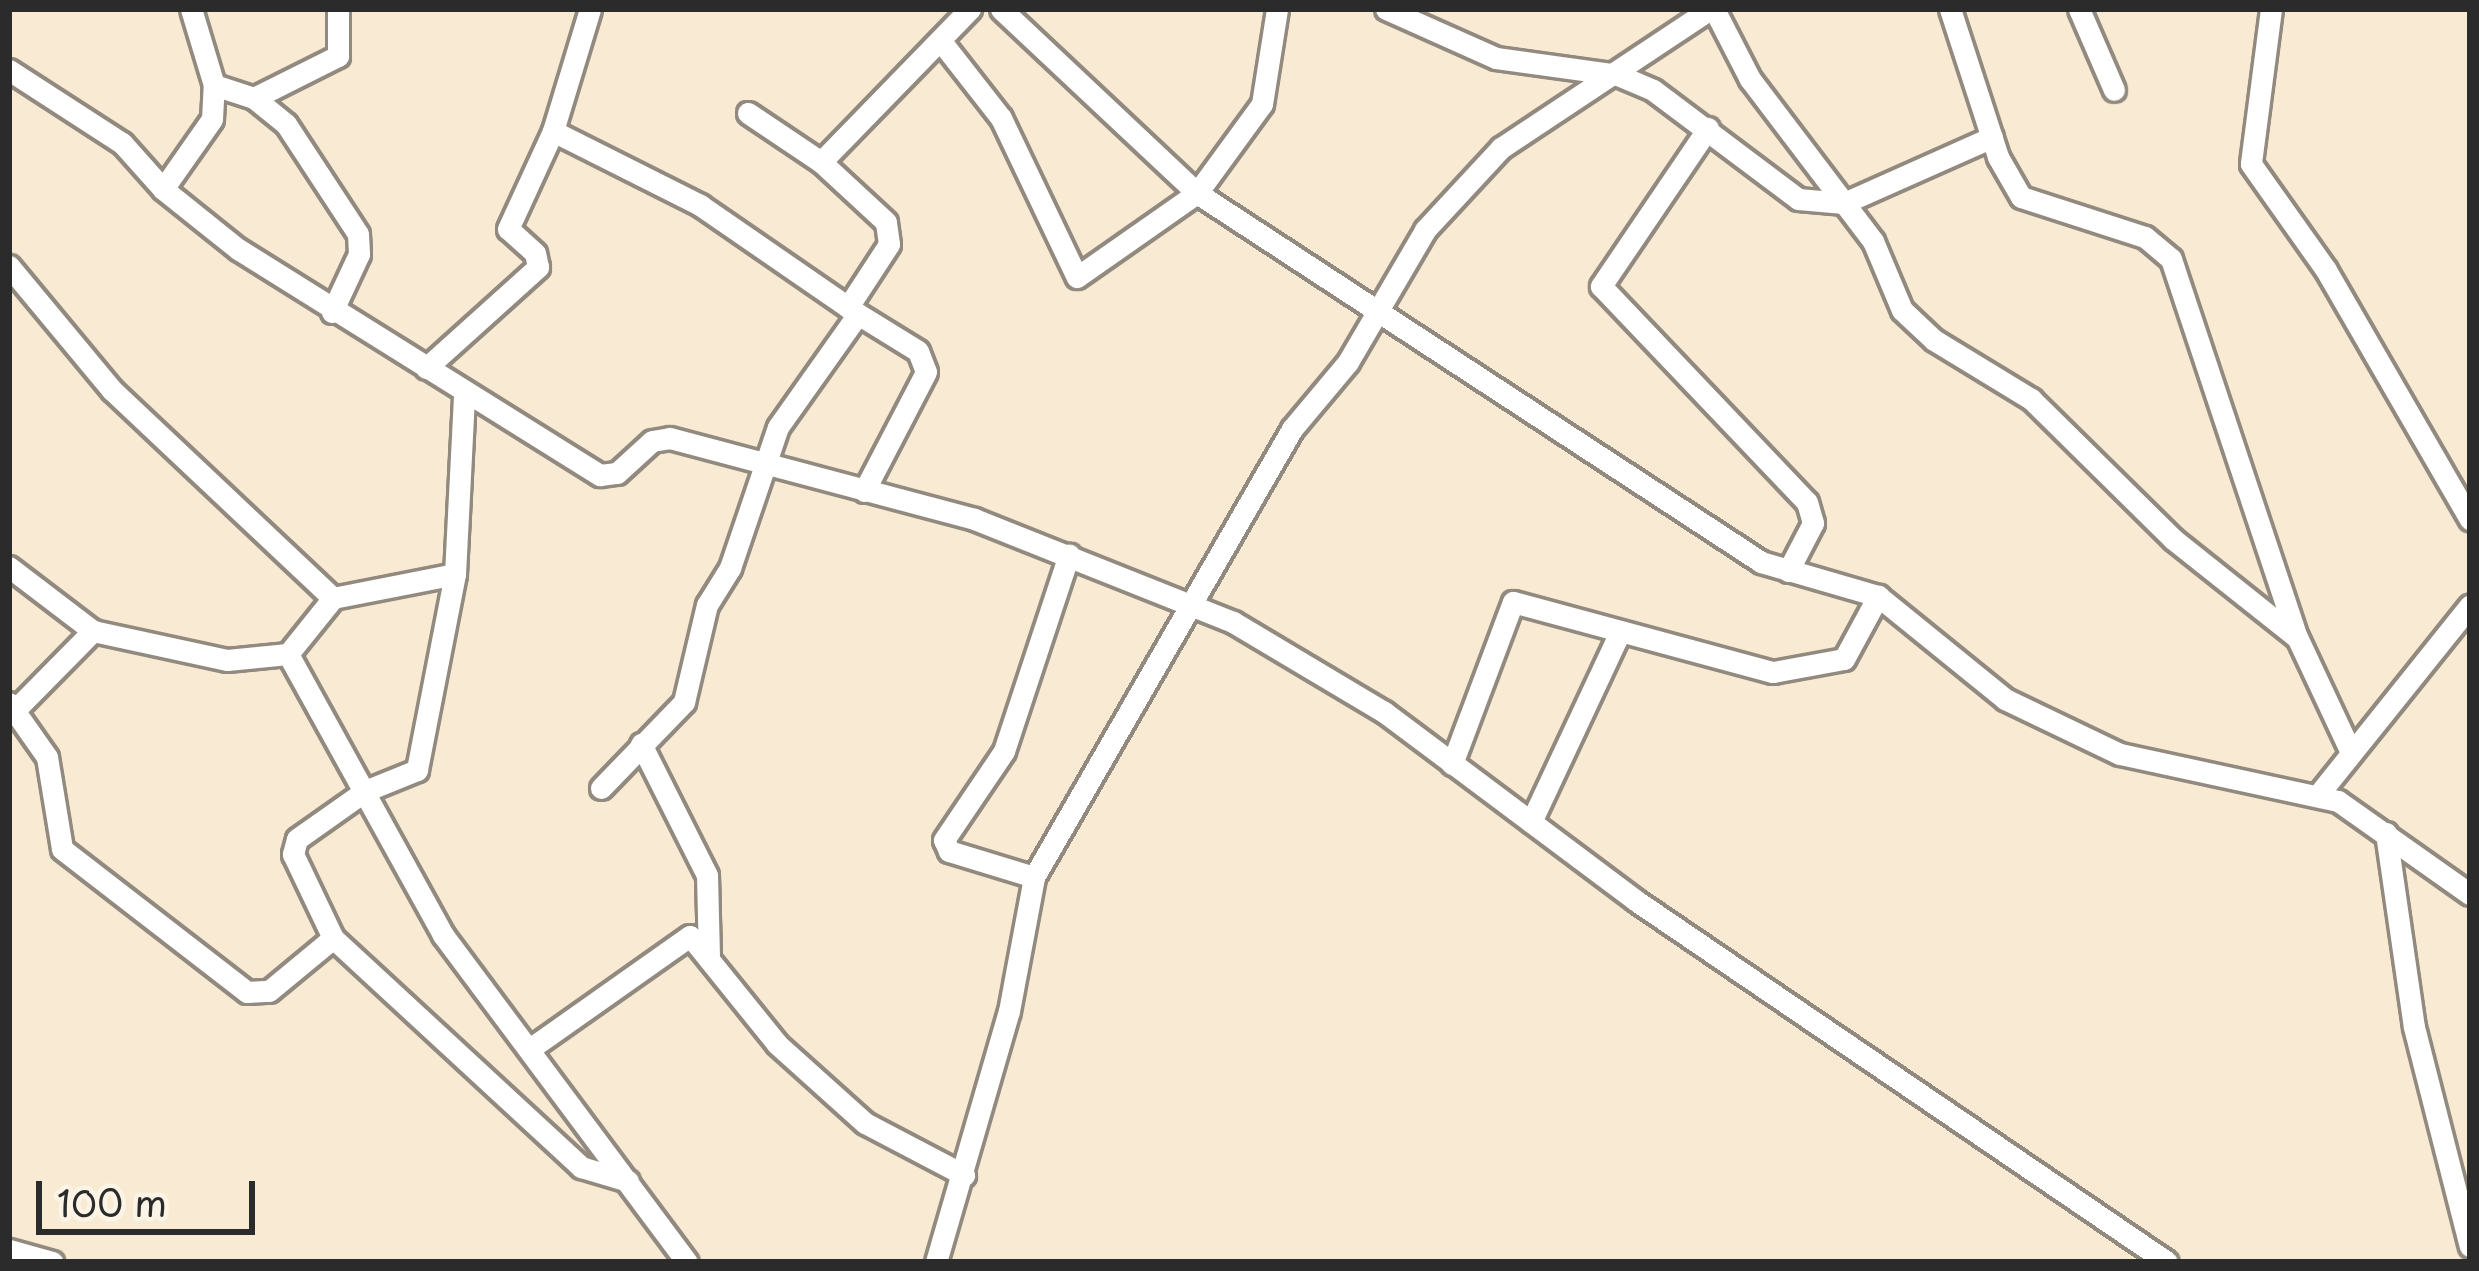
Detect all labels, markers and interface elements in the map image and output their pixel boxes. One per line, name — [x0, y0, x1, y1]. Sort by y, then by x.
scale bar — [42, 1157, 261, 1231]
text: 100 m — [57, 1175, 167, 1229]

